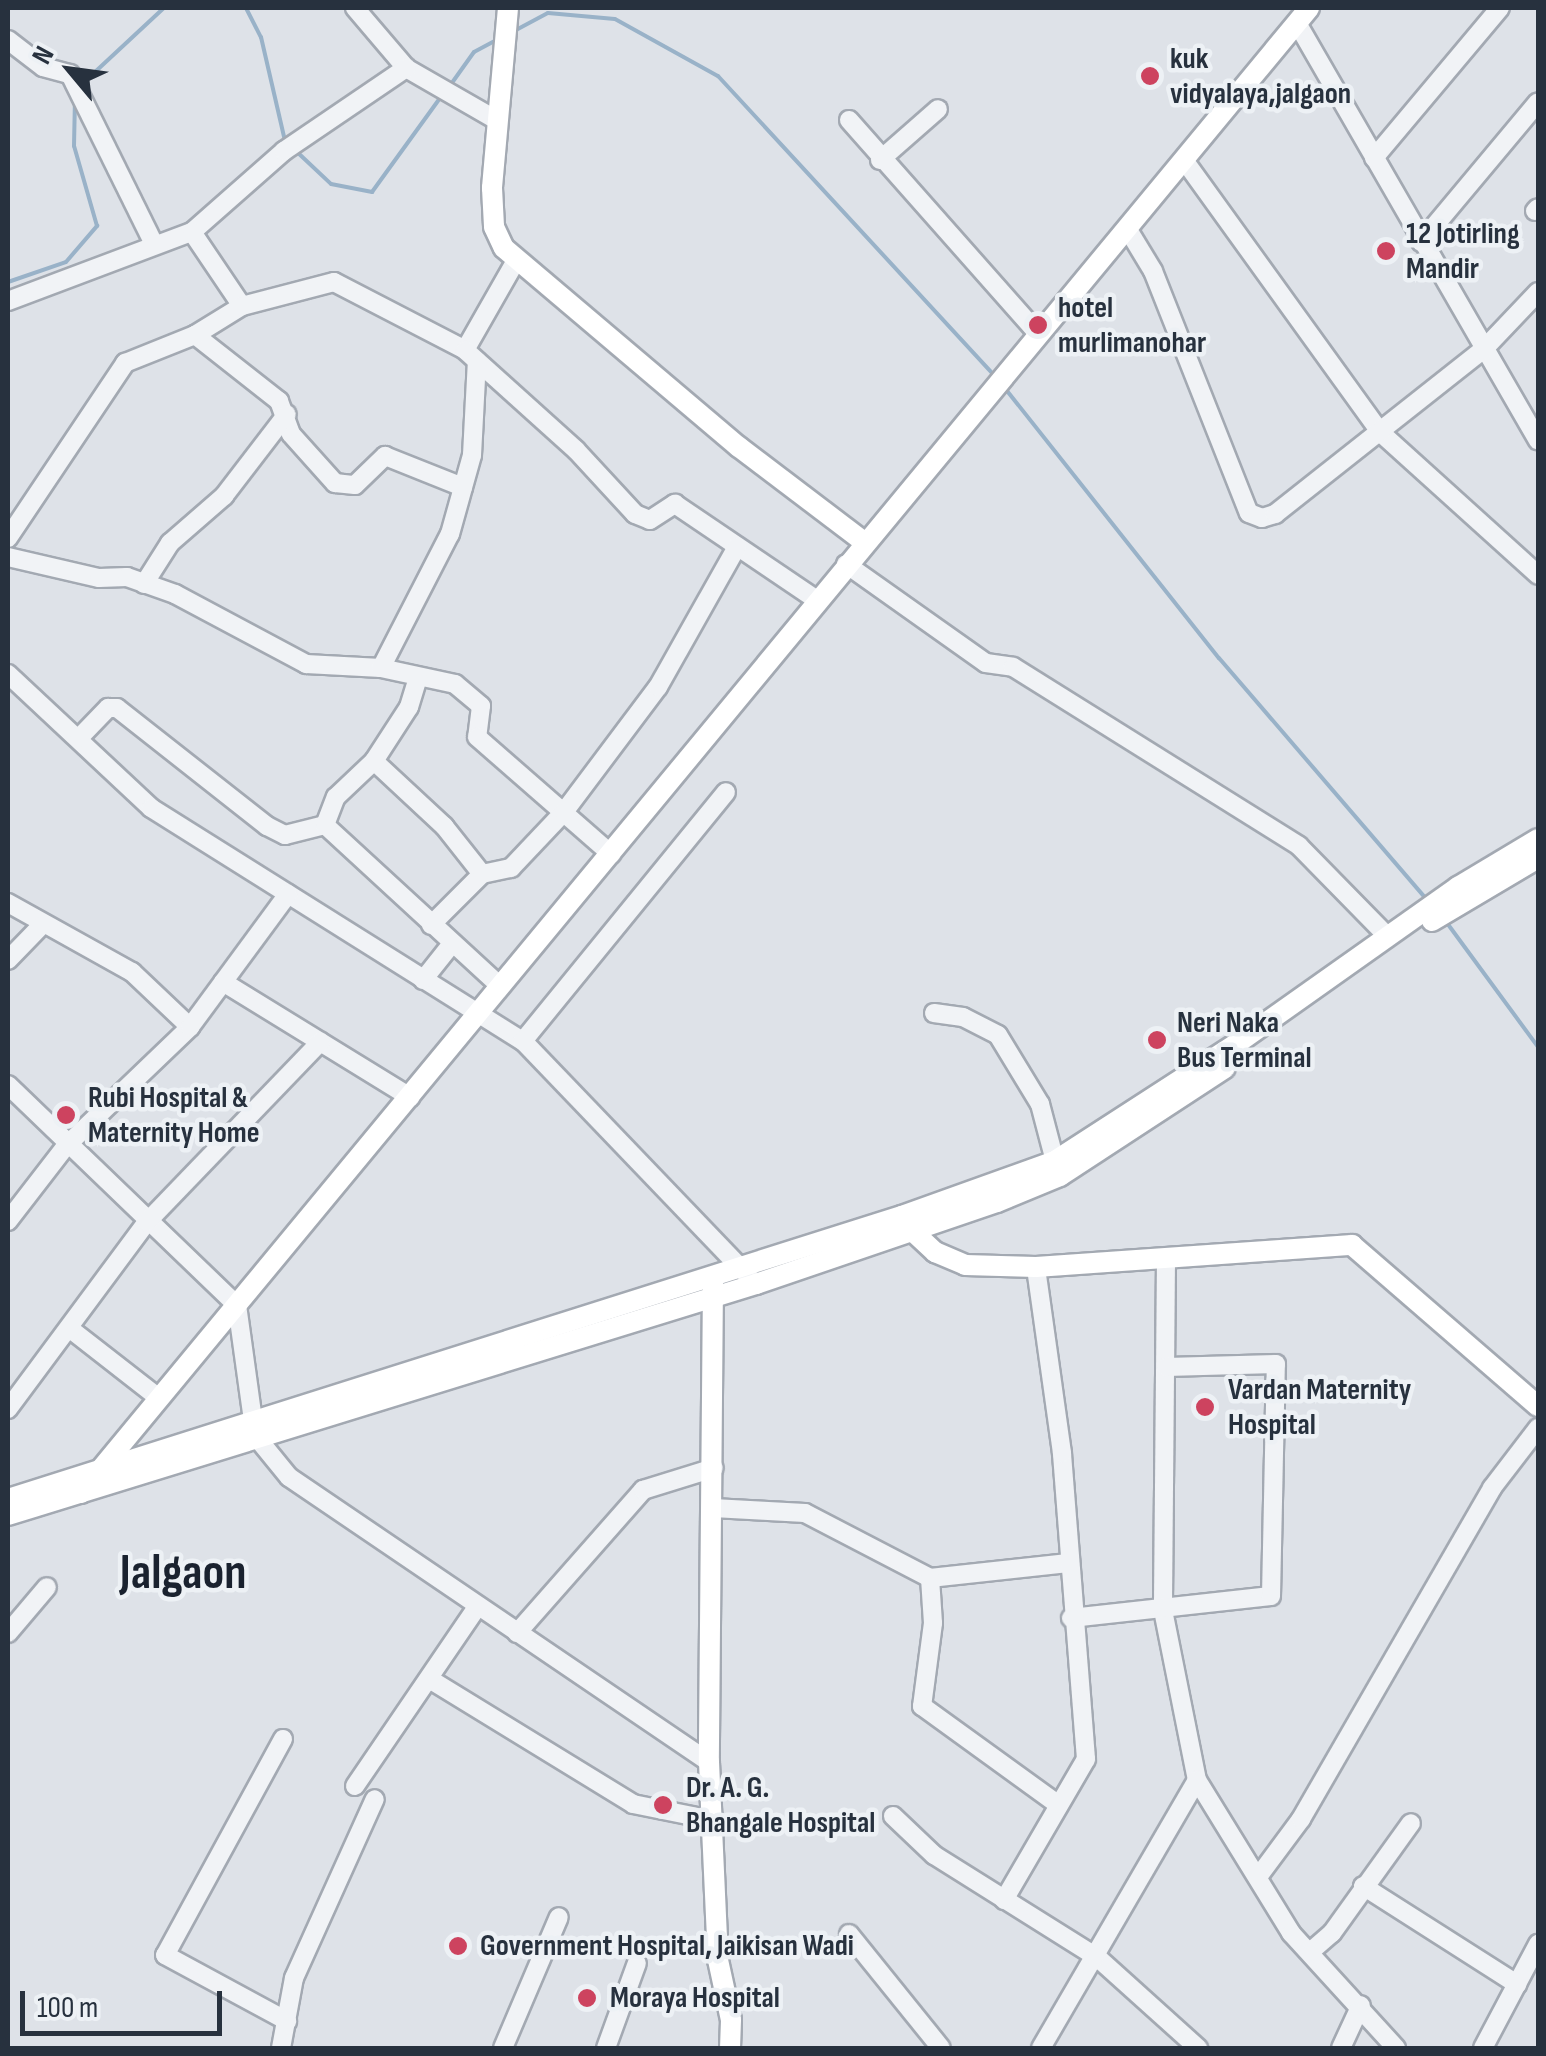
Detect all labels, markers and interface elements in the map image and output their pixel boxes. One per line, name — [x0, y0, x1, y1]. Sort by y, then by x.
north arrow — [20, 20, 120, 120]
text: N — [25, 41, 61, 70]
place label: kuk vidyalaya,jalgaon — [1170, 41, 1351, 112]
marker: kuk vidyalaya,jalgaon — [1139, 65, 1161, 87]
place label: 12 Jotirling Mandir — [1406, 216, 1520, 286]
marker: 12 Jotirling Mandir — [1375, 240, 1397, 262]
place label: hotel murlimanohar — [1058, 290, 1206, 360]
marker: hotel murlimanohar — [1027, 314, 1049, 336]
place label: Neri Naka Bus Terminal — [1177, 1005, 1312, 1076]
marker: Neri Naka Bus Terminal — [1146, 1029, 1168, 1051]
place label: Rubi Hospital & Maternity Home — [88, 1080, 260, 1150]
marker: Rubi Hospital & Maternity Home — [53, 1102, 79, 1128]
place label: Vardan Maternity Hospital — [1228, 1372, 1411, 1442]
marker: Vardan Maternity Hospital — [1192, 1394, 1218, 1420]
district label: Jalgaon — [120, 1544, 246, 1604]
place label: Dr. A. G. Bhangale Hospital — [686, 1770, 875, 1840]
marker: Dr. A. G. Bhangale Hospital — [650, 1792, 676, 1818]
place label: Government Hospital, Jaikisan Wadi — [480, 1928, 854, 1964]
marker: Government Hospital, Jaikisan Wadi — [445, 1933, 471, 1959]
scale bar — [25, 1971, 228, 2033]
place label: Moraya Hospital — [610, 1980, 780, 2016]
marker: Moraya Hospital — [574, 1985, 600, 2011]
text: 100 m — [37, 1990, 98, 2026]

